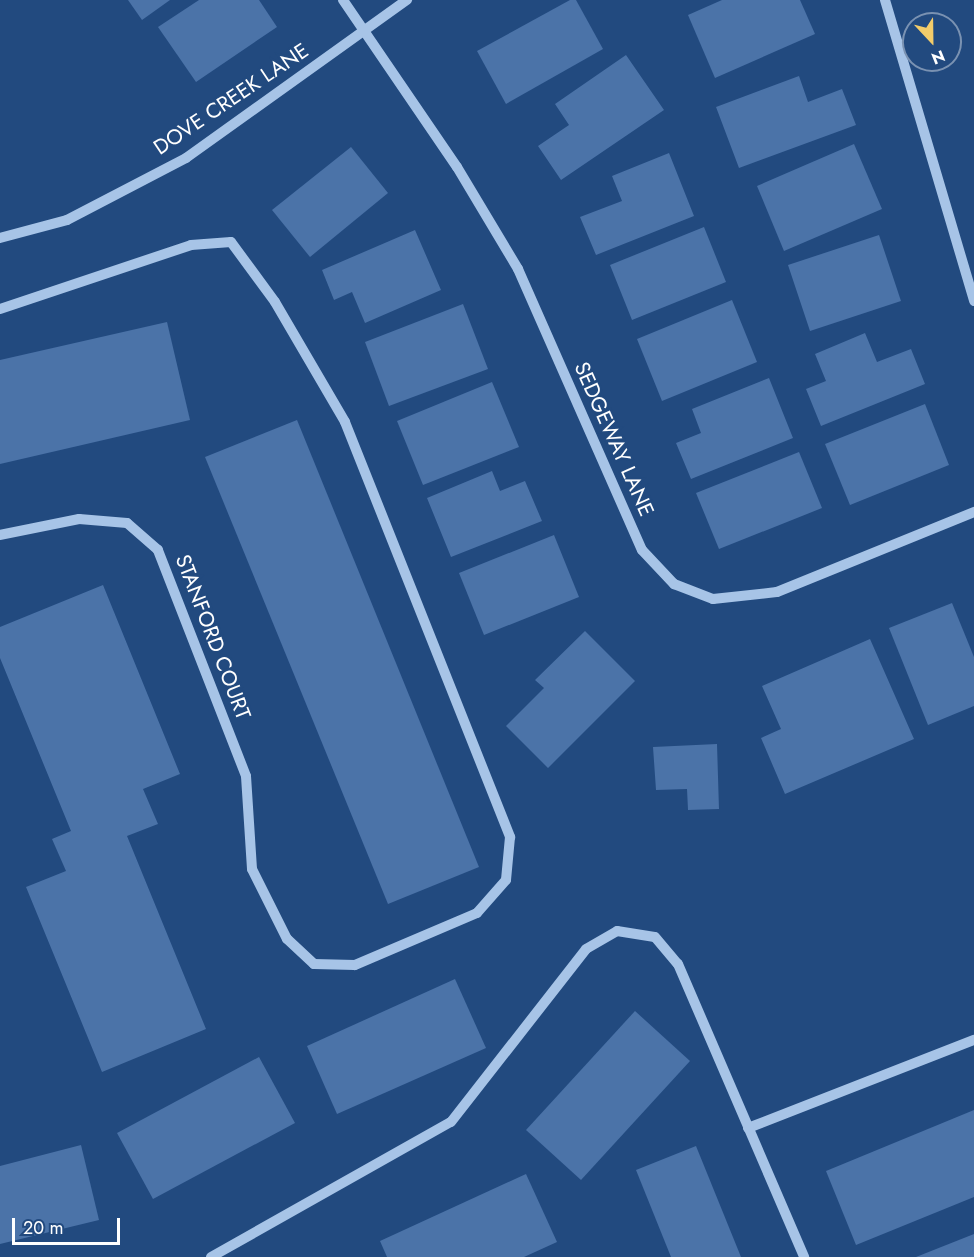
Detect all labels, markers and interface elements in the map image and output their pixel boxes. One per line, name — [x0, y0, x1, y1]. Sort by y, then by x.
north arrow — [902, 12, 962, 72]
street label: DOVE CREEK LANE — [149, 38, 313, 160]
text: N — [928, 44, 948, 70]
street label: SEDGEWAY LANE — [569, 358, 659, 520]
street label: STANFORD COURT — [170, 551, 256, 723]
scale bar — [15, 1206, 123, 1244]
text: 20 m — [23, 1215, 63, 1241]

